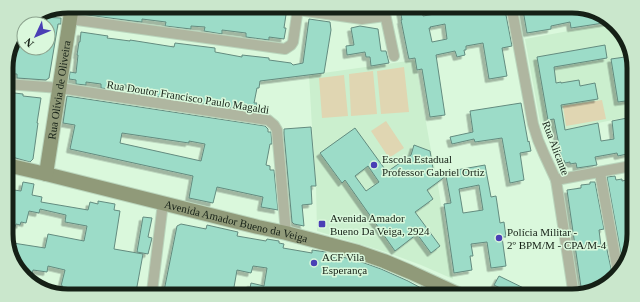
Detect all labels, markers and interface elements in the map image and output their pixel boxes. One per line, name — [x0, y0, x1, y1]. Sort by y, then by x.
north arrow — [16, 16, 56, 56]
text: N — [22, 36, 36, 50]
street label: Rua Olívia de Oliveira — [45, 40, 73, 140]
street label: Rua Doutor Francisco Paulo Magaldi — [106, 78, 270, 116]
street label: Rua Alicante — [540, 119, 572, 177]
place label: Escola Estadual Professor Gabriel Ortiz — [382, 153, 485, 178]
marker: Escola Estadual Professor Gabriel Ortiz — [369, 160, 379, 170]
street label: Avenida Amador Bueno da Veiga — [163, 198, 309, 245]
place label: Avenida Amador Bueno Da Veiga, 2924 — [330, 212, 430, 237]
marker: Avenida Amador Bueno Da Veiga, 2924 — [317, 219, 327, 229]
place label: Polícia Militar - 2º BPM/M - CPA/M-4 — [507, 226, 607, 251]
marker: Polícia Militar - 2º BPM/M - CPA/M-4 — [494, 233, 504, 243]
place label: ACF Vila Esperança — [322, 251, 367, 276]
marker: ACF Vila Esperança — [309, 258, 319, 268]

